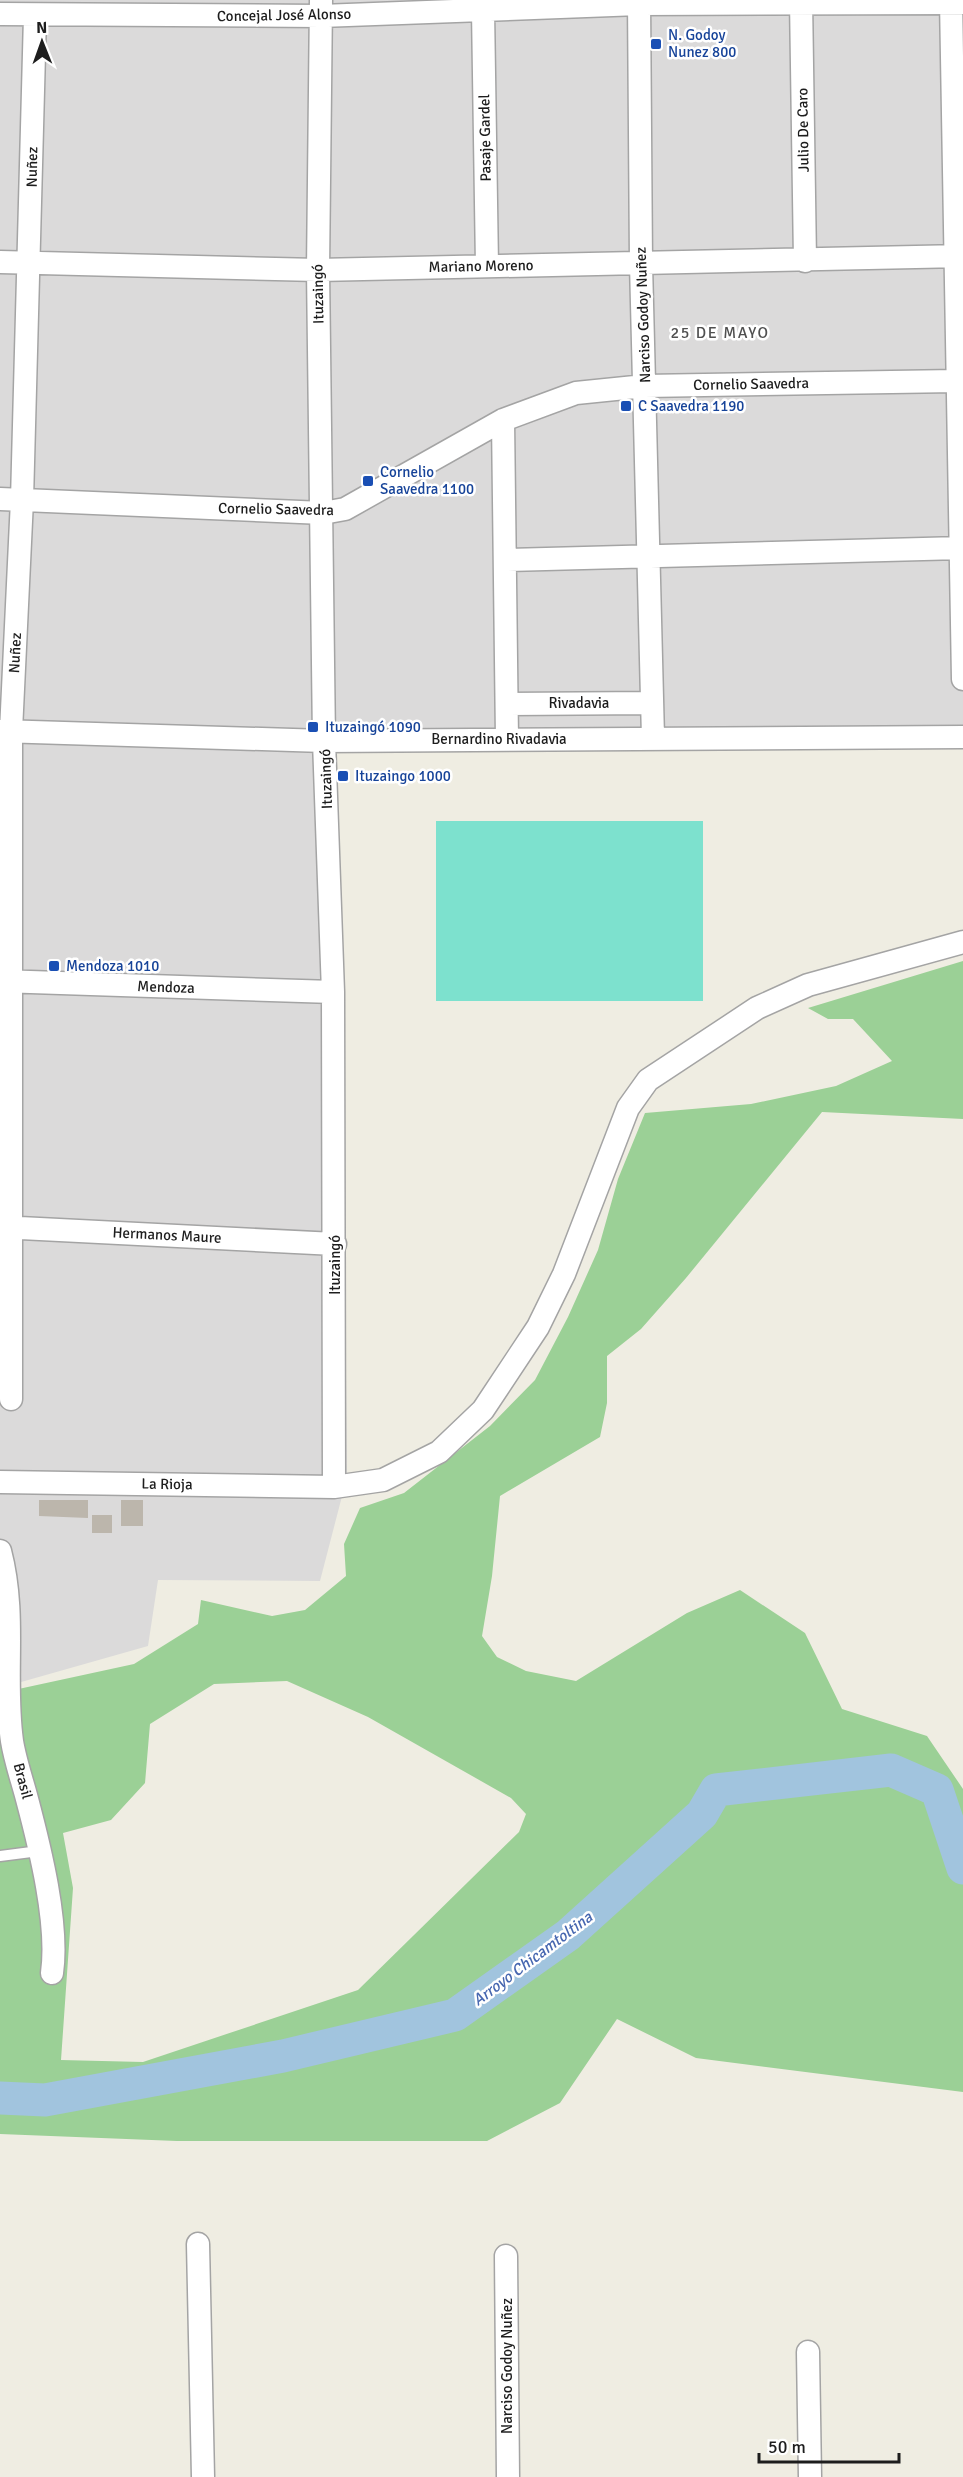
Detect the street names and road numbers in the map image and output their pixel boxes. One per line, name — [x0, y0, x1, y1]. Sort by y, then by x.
street label: Concejal José Alonso — [217, 5, 352, 25]
street label: Julio De Caro — [793, 87, 813, 172]
street label: Pasaje Gardel — [475, 94, 495, 182]
street label: Nuñez — [23, 146, 41, 188]
street label: Narciso Godoy Nuñez — [632, 246, 654, 383]
street label: Mariano Moreno — [428, 256, 534, 276]
street label: Ituzaingó — [308, 264, 328, 324]
street label: Cornelio Saavedra — [693, 374, 809, 394]
street label: Cornelio Saavedra — [218, 499, 334, 519]
street label: Nuñez — [5, 632, 25, 674]
street label: Rivadavia — [549, 694, 609, 712]
street label: Bernardino Rivadavia — [431, 730, 567, 748]
street label: Ituzaingó — [316, 748, 336, 809]
street label: Mendoza — [137, 977, 195, 997]
street label: Hermanos Maure — [112, 1223, 222, 1247]
street label: Ituzaingó — [326, 1235, 344, 1295]
street label: La Rioja — [141, 1475, 193, 1493]
street label: Brasil — [10, 1761, 36, 1801]
street label: Narciso Godoy Nuñez — [498, 2298, 516, 2434]

